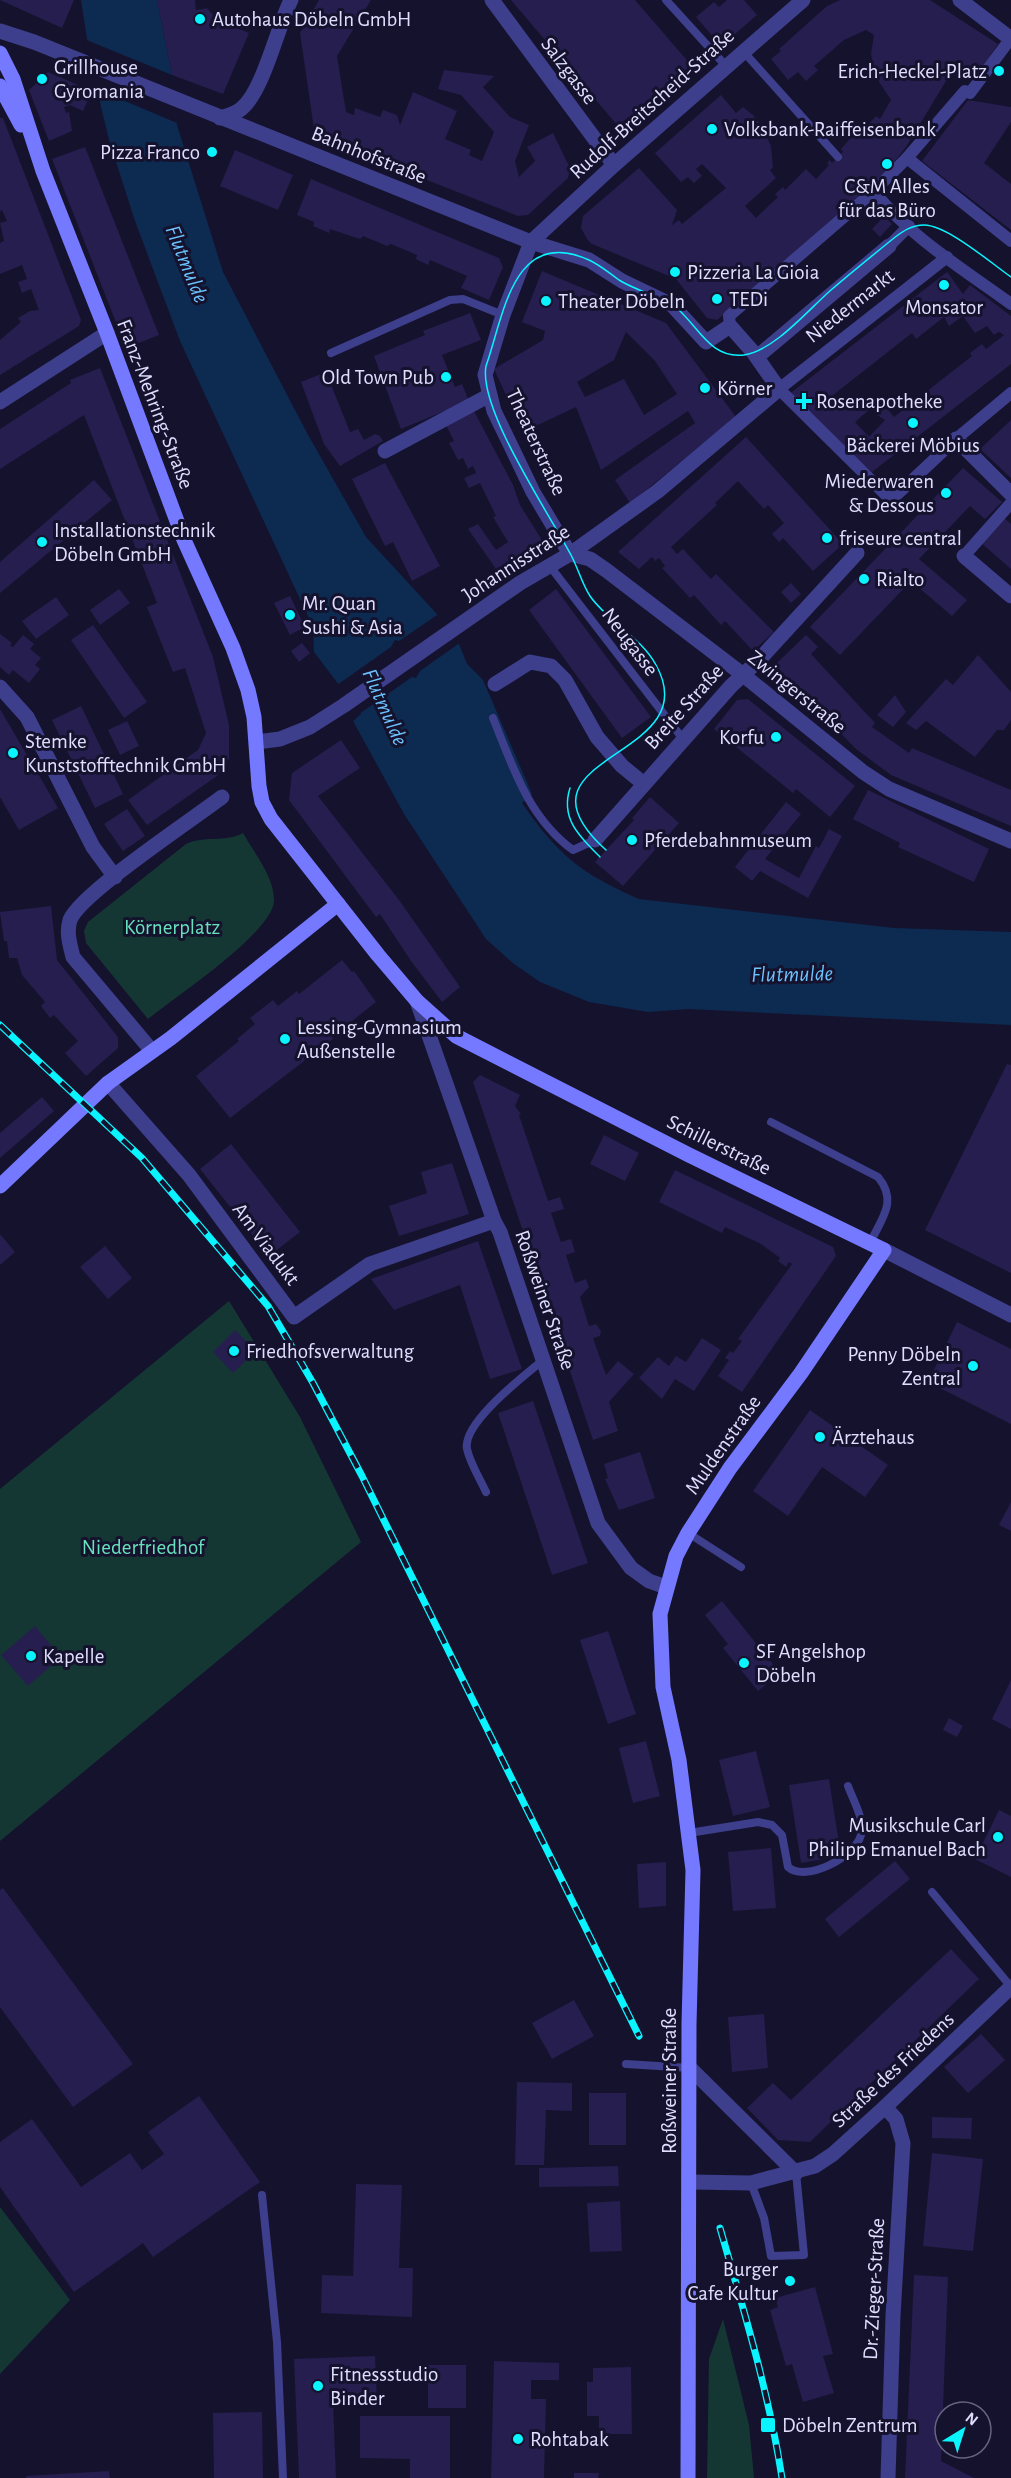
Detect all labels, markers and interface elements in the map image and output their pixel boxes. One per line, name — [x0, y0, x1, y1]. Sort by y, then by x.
place label: Autohaus Döbeln GmbH — [212, 9, 411, 30]
marker: Autohaus Döbeln GmbH — [193, 12, 207, 26]
street label: Rudolf-Breitscheid-Straße — [566, 25, 738, 183]
street label: Salzgasse — [537, 34, 601, 108]
place label: Grillhouse Gyromania — [54, 57, 144, 102]
place label: Erich-Heckel-Platz — [838, 61, 987, 82]
marker: Erich-Heckel-Platz — [992, 64, 1006, 78]
marker: Grillhouse Gyromania — [35, 72, 49, 86]
place label: Volksbank-Raiffeisenbank — [724, 119, 936, 140]
street label: Bahnhofstraße — [309, 122, 429, 188]
marker: Volksbank-Raiffeisenbank — [705, 122, 719, 136]
place label: Pizza Franco — [100, 142, 200, 163]
marker: Pizza Franco — [205, 145, 219, 159]
marker: C&M Alles für das Büro — [880, 157, 894, 171]
place label: C&M Alles für das Büro — [838, 176, 936, 221]
water label: Flutmulde — [161, 222, 213, 306]
place label: Pizzeria La Gioia — [687, 262, 820, 283]
marker: Pizzeria La Gioia — [668, 265, 682, 279]
street label: Niedermarkt — [802, 265, 898, 347]
marker: Monsator — [937, 278, 951, 292]
place label: TEDi — [729, 289, 768, 310]
place label: Theater Döbeln — [558, 291, 685, 312]
marker: TEDi — [710, 292, 724, 306]
marker: Theater Döbeln — [539, 294, 553, 308]
place label: Monsator — [905, 297, 983, 318]
street label: Franz-Mehring-Straße — [113, 316, 197, 492]
place label: Old Town Pub — [322, 367, 434, 388]
marker: Old Town Pub — [439, 370, 453, 384]
place label: Körner — [717, 378, 772, 399]
marker: Körner — [698, 381, 712, 395]
street label: Theaterstraße — [502, 385, 570, 499]
place label: Rosenapotheke — [816, 391, 942, 412]
marker: Rosenapotheke — [797, 394, 811, 408]
marker: Bäckerei Möbius — [906, 416, 920, 430]
place label: Bäckerei Möbius — [846, 435, 980, 456]
place label: Miederwaren & Dessous — [824, 471, 934, 516]
marker: Miederwaren & Dessous — [939, 486, 953, 500]
place label: Installationstechnik Döbeln GmbH — [54, 520, 216, 565]
street label: Johannisstraße — [459, 521, 573, 605]
place label: friseure central — [839, 528, 962, 549]
marker: friseure central — [820, 531, 834, 545]
marker: Installationstechnik Döbeln GmbH — [35, 535, 49, 549]
place label: Rialto — [876, 569, 924, 590]
marker: Rialto — [857, 572, 871, 586]
place label: Mr. Quan Sushi & Asia — [302, 593, 403, 638]
street label: Neugasse — [598, 604, 662, 680]
marker: Mr. Quan Sushi & Asia — [283, 608, 297, 622]
street label: Zwingerstraße — [744, 646, 850, 738]
street label: Breite Straße — [641, 660, 727, 754]
water label: Flutmulde — [358, 665, 412, 749]
place label: Korfu — [719, 727, 764, 748]
marker: Korfu — [769, 730, 783, 744]
place label: Stemke Kunststofftechnik GmbH — [25, 731, 226, 776]
marker: Stemke Kunststofftechnik GmbH — [6, 746, 20, 760]
place label: Pferdebahnmuseum — [644, 830, 812, 851]
marker: Pferdebahnmuseum — [625, 833, 639, 847]
park label: Körnerplatz — [124, 917, 220, 938]
water label: Flutmulde — [751, 962, 833, 986]
place label: Lessing-Gymnasium Außenstelle — [297, 1017, 462, 1062]
marker: Lessing-Gymnasium Außenstelle — [278, 1032, 292, 1046]
street label: Schillerstraße — [664, 1111, 774, 1179]
street label: Am Viadukt — [229, 1199, 304, 1289]
street label: Roßweiner Straße — [511, 1227, 579, 1373]
place label: Friedhofsverwaltung — [246, 1341, 415, 1362]
marker: Friedhofsverwaltung — [227, 1344, 241, 1358]
place label: Penny Döbeln Zentral — [847, 1344, 961, 1389]
marker: Penny Döbeln Zentral — [966, 1359, 980, 1373]
street label: Muldenstraße — [681, 1392, 765, 1498]
place label: Ärztehaus — [832, 1426, 915, 1448]
marker: Ärztehaus — [813, 1430, 827, 1444]
park label: Niederfriedhof — [82, 1537, 206, 1558]
place label: SF Angelshop Döbeln — [756, 1641, 866, 1686]
place label: Kapelle — [43, 1646, 104, 1667]
marker: Kapelle — [24, 1649, 38, 1663]
marker: SF Angelshop Döbeln — [737, 1656, 751, 1670]
place label: Musikschule Carl Philipp Emanuel Bach — [808, 1815, 986, 1860]
marker: Musikschule Carl Philipp Emanuel Bach — [991, 1830, 1005, 1844]
street label: Roßweiner Straße — [659, 2008, 680, 2154]
street label: Straße des Friedens — [828, 2008, 958, 2132]
street label: Dr.-Zieger-Straße — [860, 2217, 888, 2361]
place label: Burger Cafe Kultur — [687, 2259, 778, 2304]
marker: Burger Cafe Kultur — [783, 2274, 797, 2288]
place label: Fitnessstudio Binder — [330, 2364, 438, 2409]
marker: Fitnessstudio Binder — [311, 2379, 325, 2393]
north arrow — [933, 2400, 993, 2460]
text: N — [962, 2409, 981, 2429]
place label: Döbeln Zentrum — [782, 2415, 918, 2436]
marker: Döbeln Zentrum — [759, 2416, 777, 2434]
place label: Rohtabak — [530, 2429, 609, 2450]
marker: Rohtabak — [511, 2432, 525, 2446]

